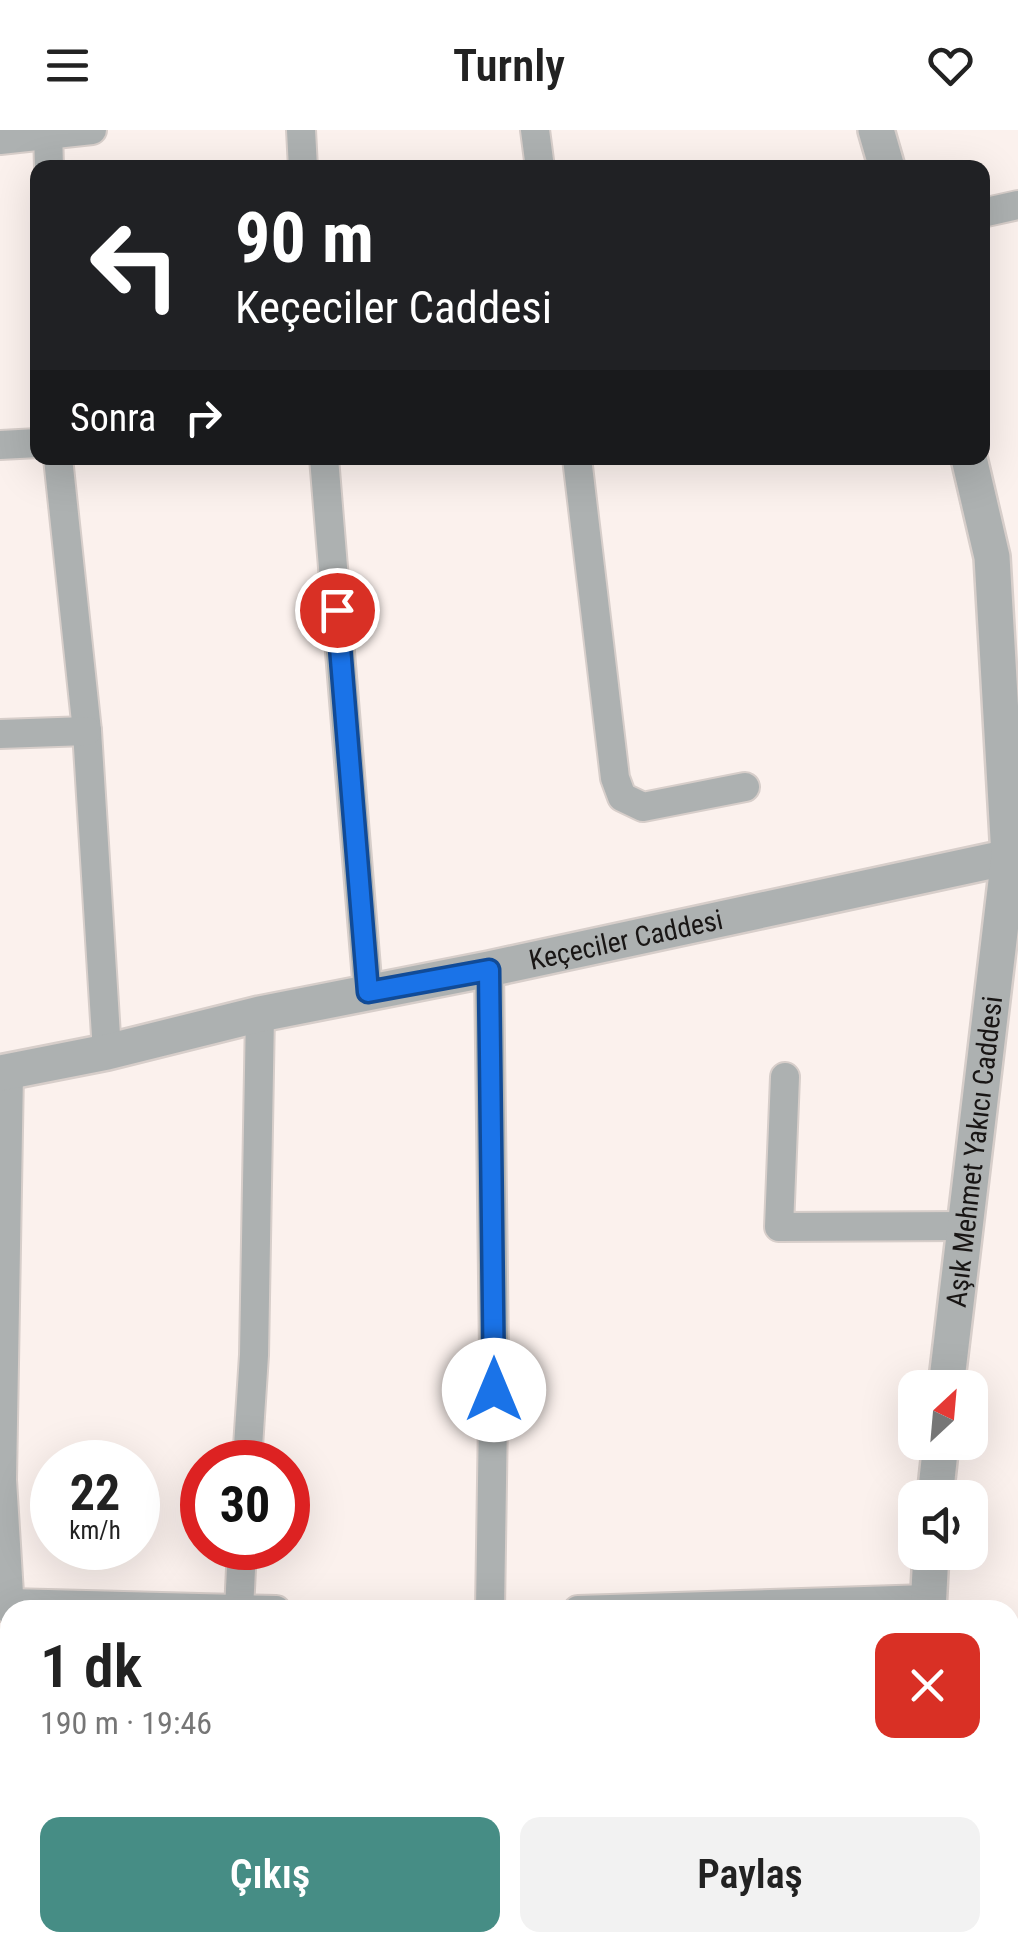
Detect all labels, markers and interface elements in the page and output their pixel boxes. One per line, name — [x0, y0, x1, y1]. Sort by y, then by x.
icon: menu — [40, 38, 95, 93]
icon: heart — [923, 38, 978, 93]
text: Turnly — [453, 39, 565, 92]
text: 90 m — [235, 197, 374, 279]
icon: left — [70, 200, 200, 330]
text: Keçeciler Caddesi — [235, 281, 552, 334]
icon: right — [176, 390, 231, 445]
text: Sonra — [70, 396, 156, 440]
pin — [295, 568, 380, 653]
icon: arrive — [310, 583, 365, 638]
street label: Keçeciler Caddesi — [526, 903, 726, 976]
street label: Aşık Mehmet Yakıcı Caddesi — [939, 994, 1009, 1309]
position arrow — [442, 1338, 546, 1442]
north arrow — [898, 1370, 988, 1460]
map controls — [898, 1370, 988, 1570]
speed limit sign: 30 — [180, 1440, 310, 1570]
text: 22 — [70, 1464, 120, 1522]
button: sound — [898, 1480, 988, 1570]
text: km/h — [69, 1516, 121, 1545]
text: 1 dk — [40, 1631, 142, 1702]
button: close — [875, 1633, 980, 1738]
text: 190 m · 19:46 — [40, 1704, 212, 1742]
button: Çıkış — [40, 1817, 500, 1932]
button: Paylaş — [520, 1817, 980, 1932]

